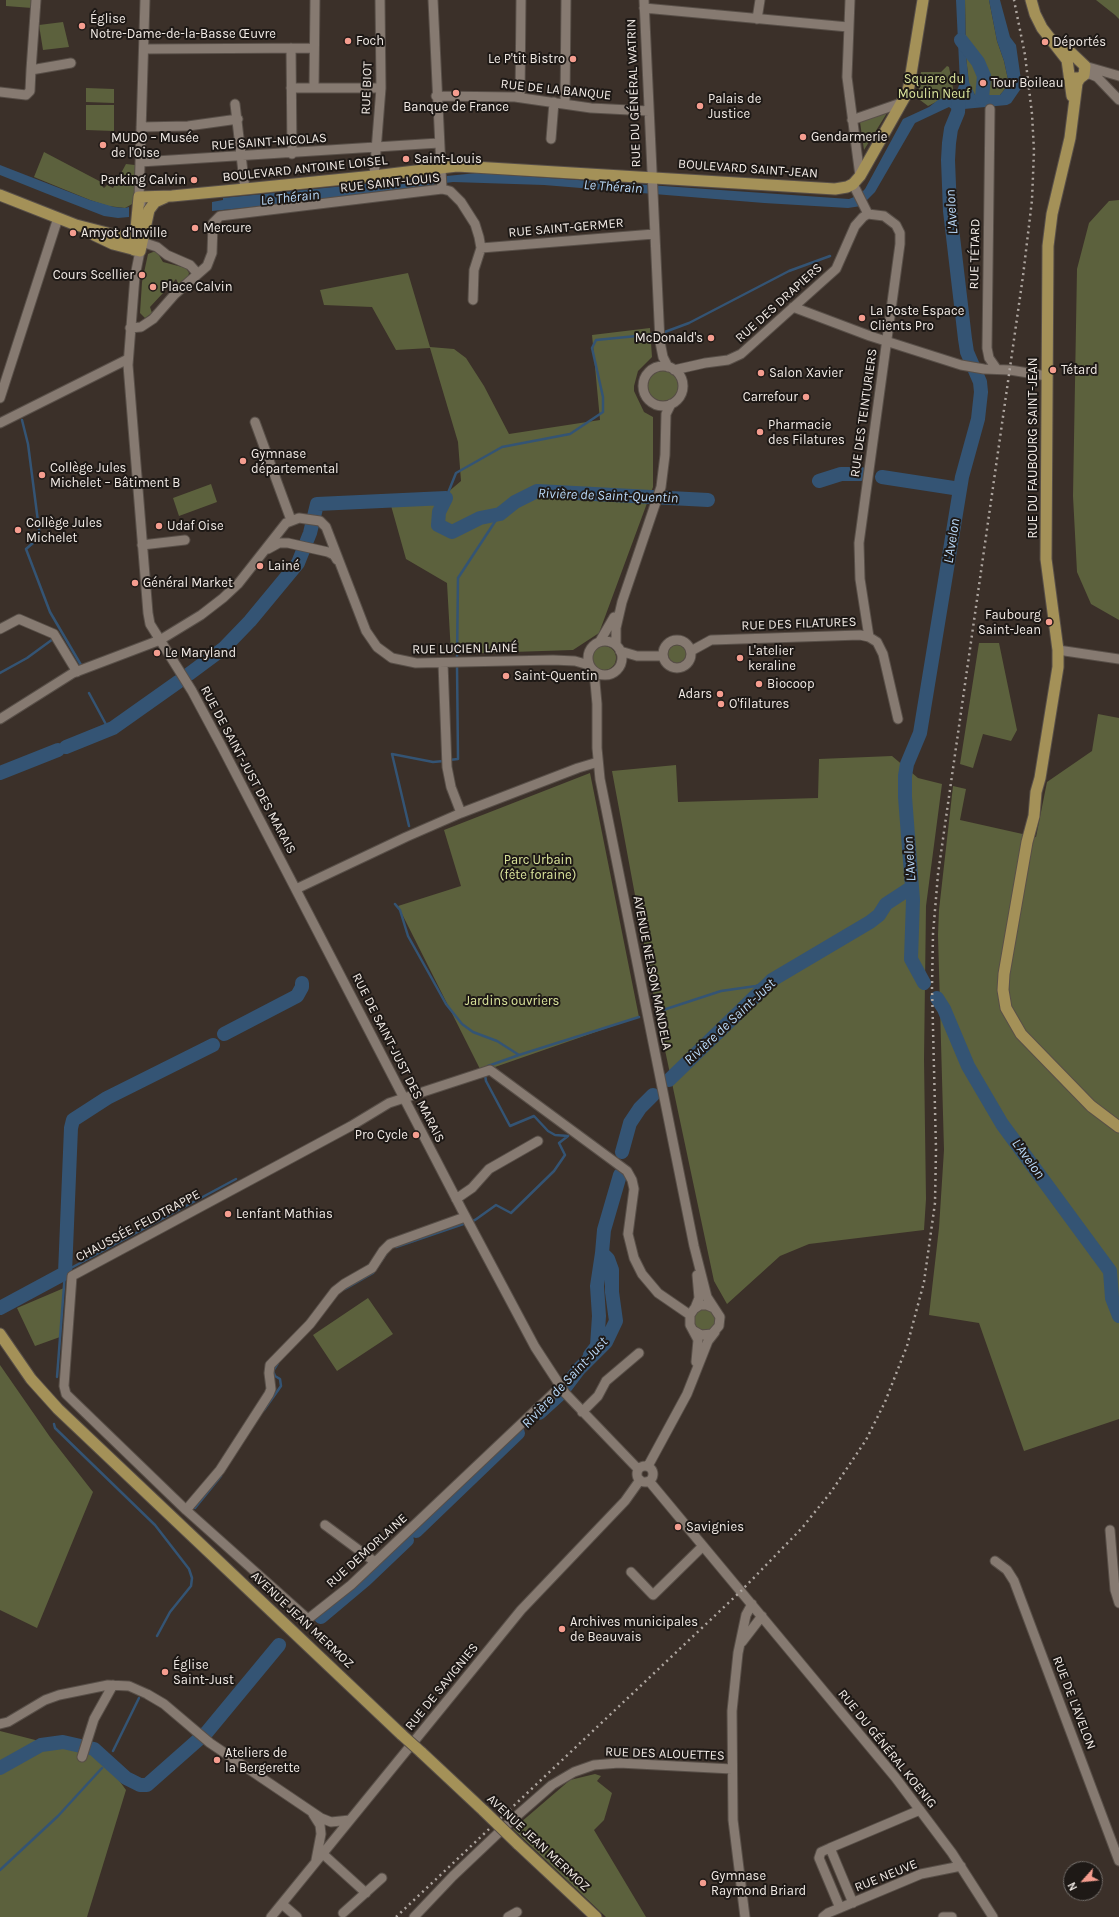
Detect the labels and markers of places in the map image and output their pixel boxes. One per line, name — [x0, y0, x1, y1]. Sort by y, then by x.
place label: Église Notre-Dame-de-la-Basse Œuvre — [90, 11, 276, 42]
marker: Église Notre-Dame-de-la-Basse Œuvre — [77, 21, 87, 31]
place label: Foch — [356, 33, 384, 49]
place label: Déportés — [1053, 34, 1106, 50]
marker: Foch — [343, 36, 353, 46]
marker: Déportés — [1040, 37, 1050, 47]
place label: Le P'tit Bistro — [488, 51, 565, 67]
marker: Le P'tit Bistro — [568, 54, 578, 64]
place label: Tour Boileau — [991, 75, 1064, 91]
marker: Tour Boileau — [978, 78, 988, 88]
marker: Banque de France — [451, 88, 461, 98]
place label: Palais de Justice — [708, 91, 761, 122]
place label: Banque de France — [403, 99, 509, 115]
marker: Palais de Justice — [695, 101, 705, 111]
place label: Gendarmerie — [811, 129, 888, 145]
place label: MUDO – Musée de l'Oise — [111, 130, 199, 161]
marker: Gendarmerie — [798, 132, 808, 142]
marker: MUDO – Musée de l'Oise — [98, 140, 108, 150]
place label: Saint-Louis — [414, 151, 482, 167]
marker: Saint-Louis — [401, 154, 411, 164]
place label: Parking Calvin — [100, 172, 186, 188]
marker: Parking Calvin — [189, 175, 199, 185]
place label: Mercure — [203, 220, 251, 236]
marker: Mercure — [190, 223, 200, 233]
place label: Amyot d'Inville — [81, 225, 167, 241]
marker: Amyot d'Inville — [68, 228, 78, 238]
place label: Cours Scellier — [53, 267, 134, 283]
marker: Cours Scellier — [137, 270, 147, 280]
place label: Place Calvin — [161, 279, 232, 295]
marker: Place Calvin — [148, 282, 158, 292]
place label: La Poste Espace Clients Pro — [870, 303, 964, 334]
marker: La Poste Espace Clients Pro — [857, 313, 867, 323]
place label: McDonald's — [635, 330, 703, 346]
marker: McDonald's — [706, 333, 716, 343]
place label: Tétard — [1061, 362, 1098, 378]
place label: Salon Xavier — [769, 365, 843, 381]
marker: Tétard — [1048, 365, 1058, 375]
marker: Salon Xavier — [756, 368, 766, 378]
place label: Carrefour — [743, 389, 798, 405]
marker: Carrefour — [801, 392, 811, 402]
place label: Pharmacie des Filatures — [768, 417, 845, 448]
marker: Pharmacie des Filatures — [755, 427, 765, 437]
place label: Gymnase départemental — [251, 446, 339, 477]
marker: Gymnase départemental — [238, 456, 248, 466]
place label: Collège Jules Michelet – Bâtiment B — [50, 460, 180, 491]
marker: Collège Jules Michelet – Bâtiment B — [37, 470, 47, 480]
place label: Collège Jules Michelet — [26, 515, 102, 546]
place label: Udaf Oise — [167, 518, 224, 534]
marker: Udaf Oise — [154, 521, 164, 531]
marker: Collège Jules Michelet — [13, 525, 23, 535]
place label: Lainé — [268, 558, 300, 574]
marker: Lainé — [255, 561, 265, 571]
place label: Général Market — [143, 575, 233, 591]
marker: Général Market — [130, 578, 140, 588]
place label: Faubourg Saint-Jean — [978, 607, 1041, 638]
marker: Faubourg Saint-Jean — [1044, 617, 1054, 627]
place label: L'atelier keraline — [748, 643, 796, 674]
place label: Le Maryland — [165, 645, 236, 661]
marker: Le Maryland — [152, 648, 162, 658]
marker: L'atelier keraline — [735, 653, 745, 663]
place label: Saint-Quentin — [514, 668, 598, 684]
marker: Saint-Quentin — [501, 671, 511, 681]
place label: Biocoop — [767, 676, 815, 692]
marker: Biocoop — [754, 679, 764, 689]
place label: Adars — [678, 686, 712, 702]
marker: Adars — [715, 689, 725, 699]
place label: O'filatures — [729, 696, 789, 712]
marker: O'filatures — [716, 699, 726, 709]
place label: Pro Cycle — [355, 1127, 408, 1143]
marker: Pro Cycle — [411, 1130, 421, 1140]
place label: Lenfant Mathias — [236, 1206, 333, 1222]
marker: Lenfant Mathias — [223, 1209, 233, 1219]
place label: Savignies — [686, 1519, 744, 1535]
marker: Savignies — [673, 1522, 683, 1532]
place label: Archives municipales de Beauvais — [570, 1614, 698, 1645]
marker: Archives municipales de Beauvais — [557, 1624, 567, 1634]
place label: Église Saint-Just — [173, 1657, 234, 1688]
marker: Église Saint-Just — [160, 1667, 170, 1677]
place label: Ateliers de la Bergerette — [225, 1745, 300, 1776]
marker: Ateliers de la Bergerette — [212, 1755, 222, 1765]
place label: Gymnase Raymond Briard — [711, 1868, 806, 1899]
marker: Gymnase Raymond Briard — [698, 1878, 708, 1888]

